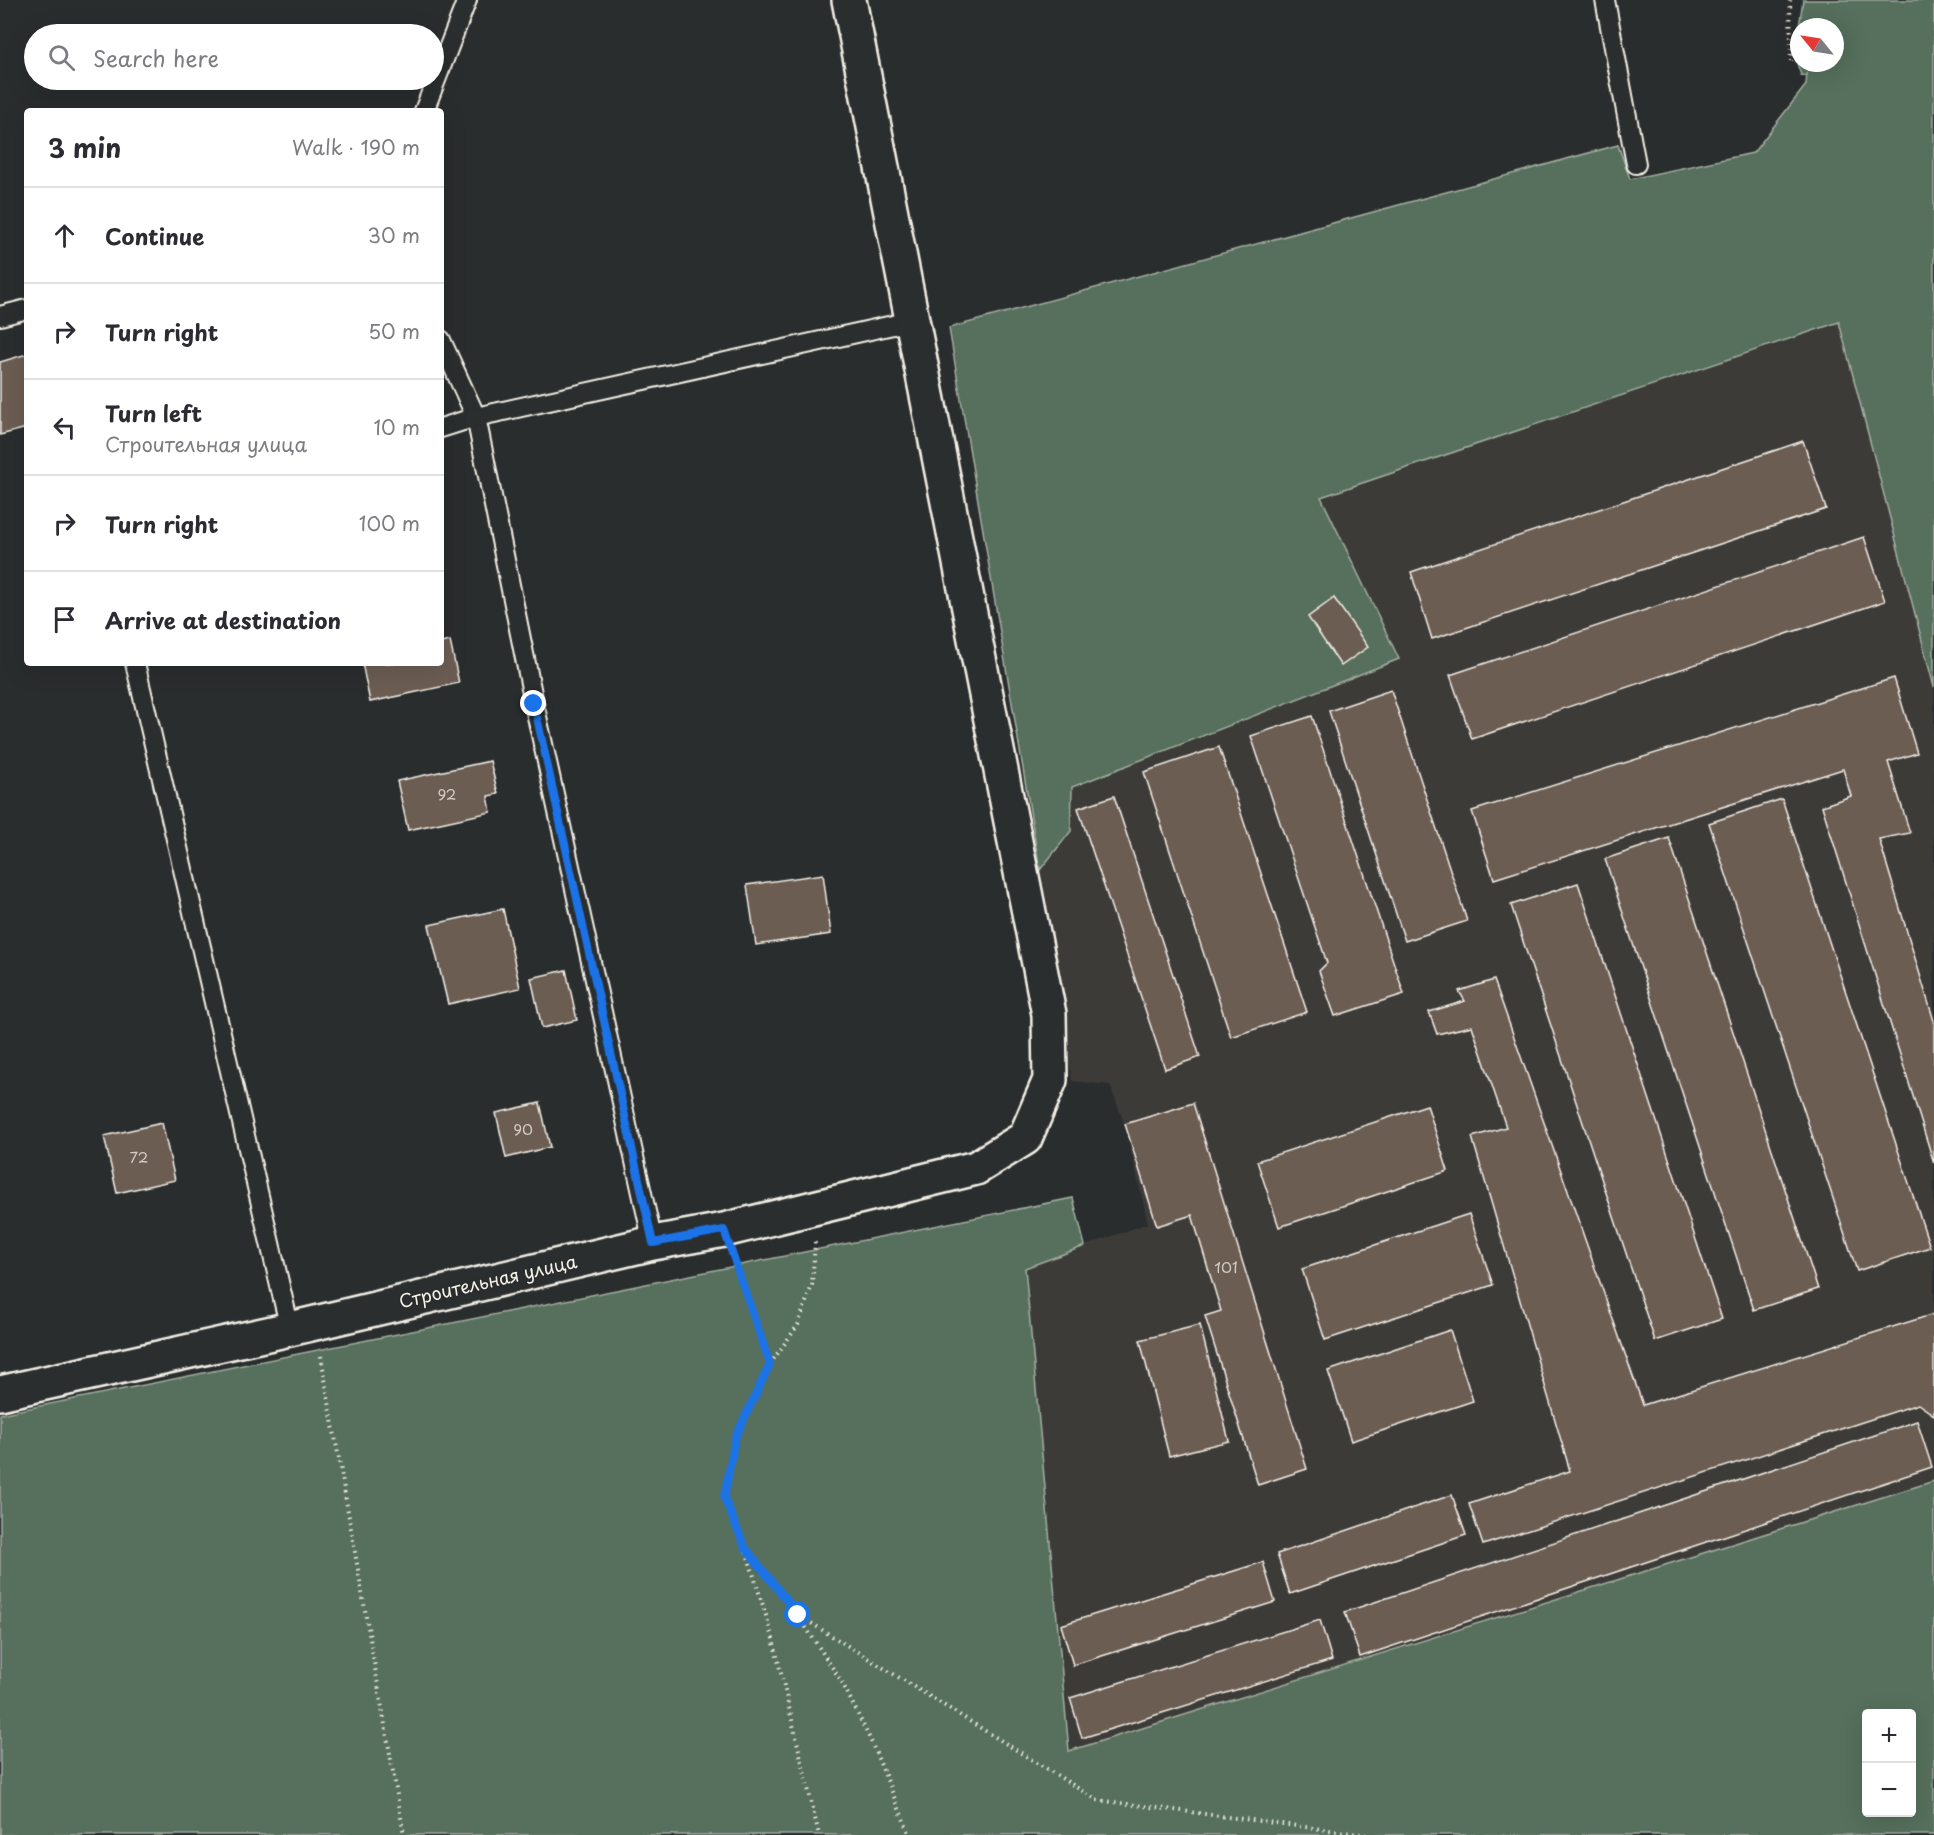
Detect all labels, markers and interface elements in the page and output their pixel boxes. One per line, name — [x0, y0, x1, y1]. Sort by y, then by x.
north arrow — [1790, 18, 1844, 72]
search box — [24, 24, 444, 90]
icon: search — [45, 41, 78, 74]
text: Search here — [93, 41, 219, 74]
text: 3 min — [48, 128, 121, 167]
text: Walk · 190 m — [292, 132, 420, 162]
icon: ahead — [48, 219, 81, 252]
text: Continue — [105, 219, 204, 252]
text: 30 m — [367, 220, 420, 250]
icon: right — [48, 315, 81, 348]
text: Turn right — [105, 315, 218, 348]
text: 50 m — [368, 316, 420, 346]
text: Turn left — [105, 396, 202, 429]
icon: left — [48, 411, 81, 444]
text: 10 m — [373, 412, 420, 442]
text: Строительная улица — [105, 429, 307, 459]
icon: right — [48, 507, 81, 540]
text: Turn right — [105, 507, 218, 540]
text: 100 m — [359, 508, 420, 538]
icon: arrive — [48, 603, 81, 636]
text: Arrive at destination — [105, 603, 341, 636]
route end — [520, 690, 546, 716]
house number: 92 — [438, 782, 456, 805]
house number: 90 — [513, 1117, 533, 1140]
house number: 72 — [130, 1145, 148, 1168]
street label: Строительная улица — [396, 1247, 580, 1314]
house number: 101 — [1214, 1255, 1238, 1278]
route start — [784, 1601, 810, 1627]
map controls — [1862, 1709, 1916, 1817]
button: + — [1862, 1709, 1916, 1763]
button: − — [1862, 1763, 1916, 1817]

